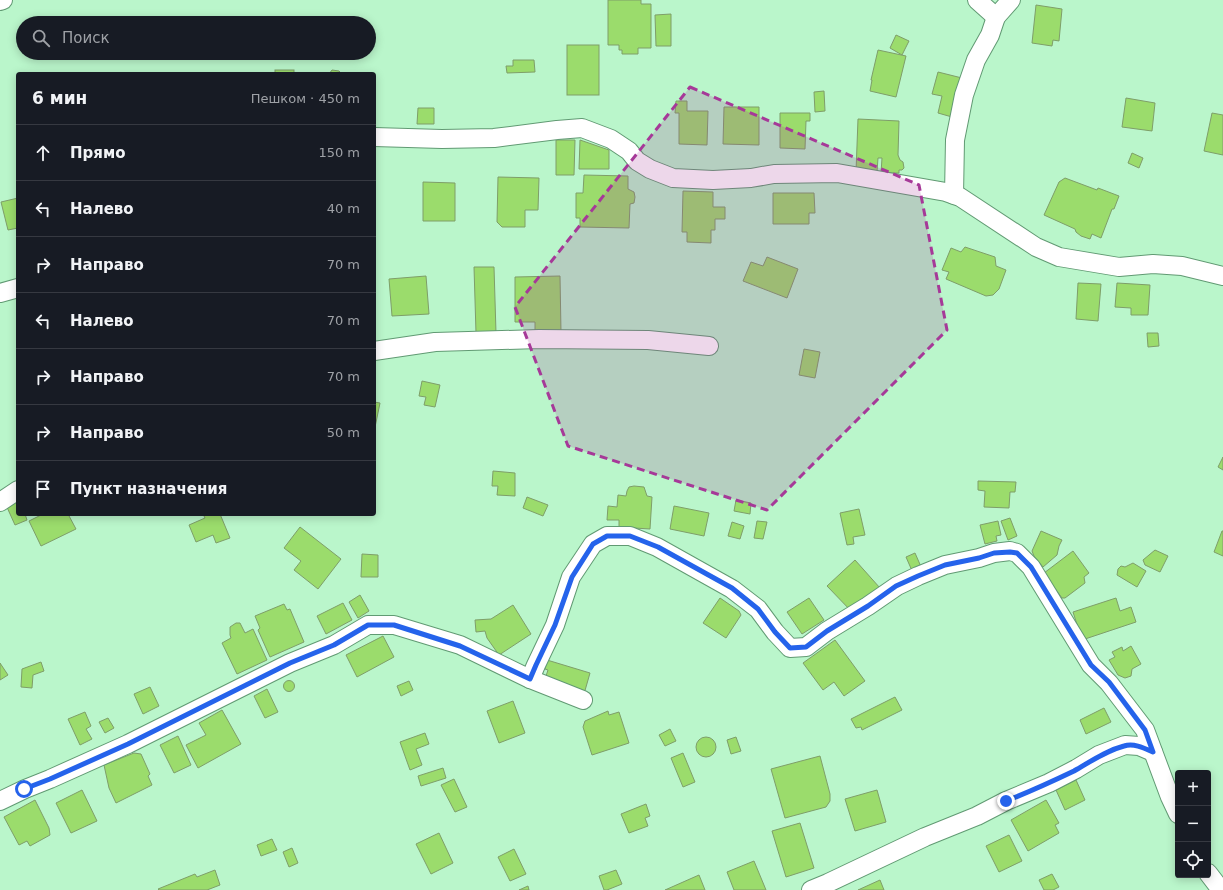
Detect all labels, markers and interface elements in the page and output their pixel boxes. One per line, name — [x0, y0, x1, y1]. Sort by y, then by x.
search box — [16, 16, 376, 60]
icon: search — [30, 27, 52, 49]
text: Поиск — [62, 29, 110, 47]
text: 6 мин — [32, 88, 87, 108]
text: Пешком · 450 m — [251, 91, 360, 106]
icon: ahead — [32, 142, 54, 164]
text: Прямо — [70, 144, 126, 162]
text: 150 m — [318, 145, 360, 160]
icon: left — [32, 198, 54, 220]
text: Налево — [70, 200, 134, 218]
text: 40 m — [327, 201, 360, 216]
icon: right — [32, 254, 54, 276]
text: Направо — [70, 256, 144, 274]
text: 70 m — [327, 257, 360, 272]
icon: left — [32, 310, 54, 332]
text: Налево — [70, 312, 134, 330]
text: 70 m — [327, 313, 360, 328]
icon: right — [32, 366, 54, 388]
text: Направо — [70, 368, 144, 386]
text: 70 m — [327, 369, 360, 384]
icon: right — [32, 422, 54, 444]
text: Направо — [70, 424, 144, 442]
text: 50 m — [327, 425, 360, 440]
icon: arrive — [32, 478, 54, 500]
text: Пункт назначения — [70, 480, 227, 498]
map controls — [1175, 770, 1211, 878]
button: + — [1175, 770, 1211, 806]
route start — [15, 780, 33, 798]
route end — [997, 792, 1015, 810]
button: − — [1175, 806, 1211, 842]
button: locate — [1175, 842, 1211, 878]

